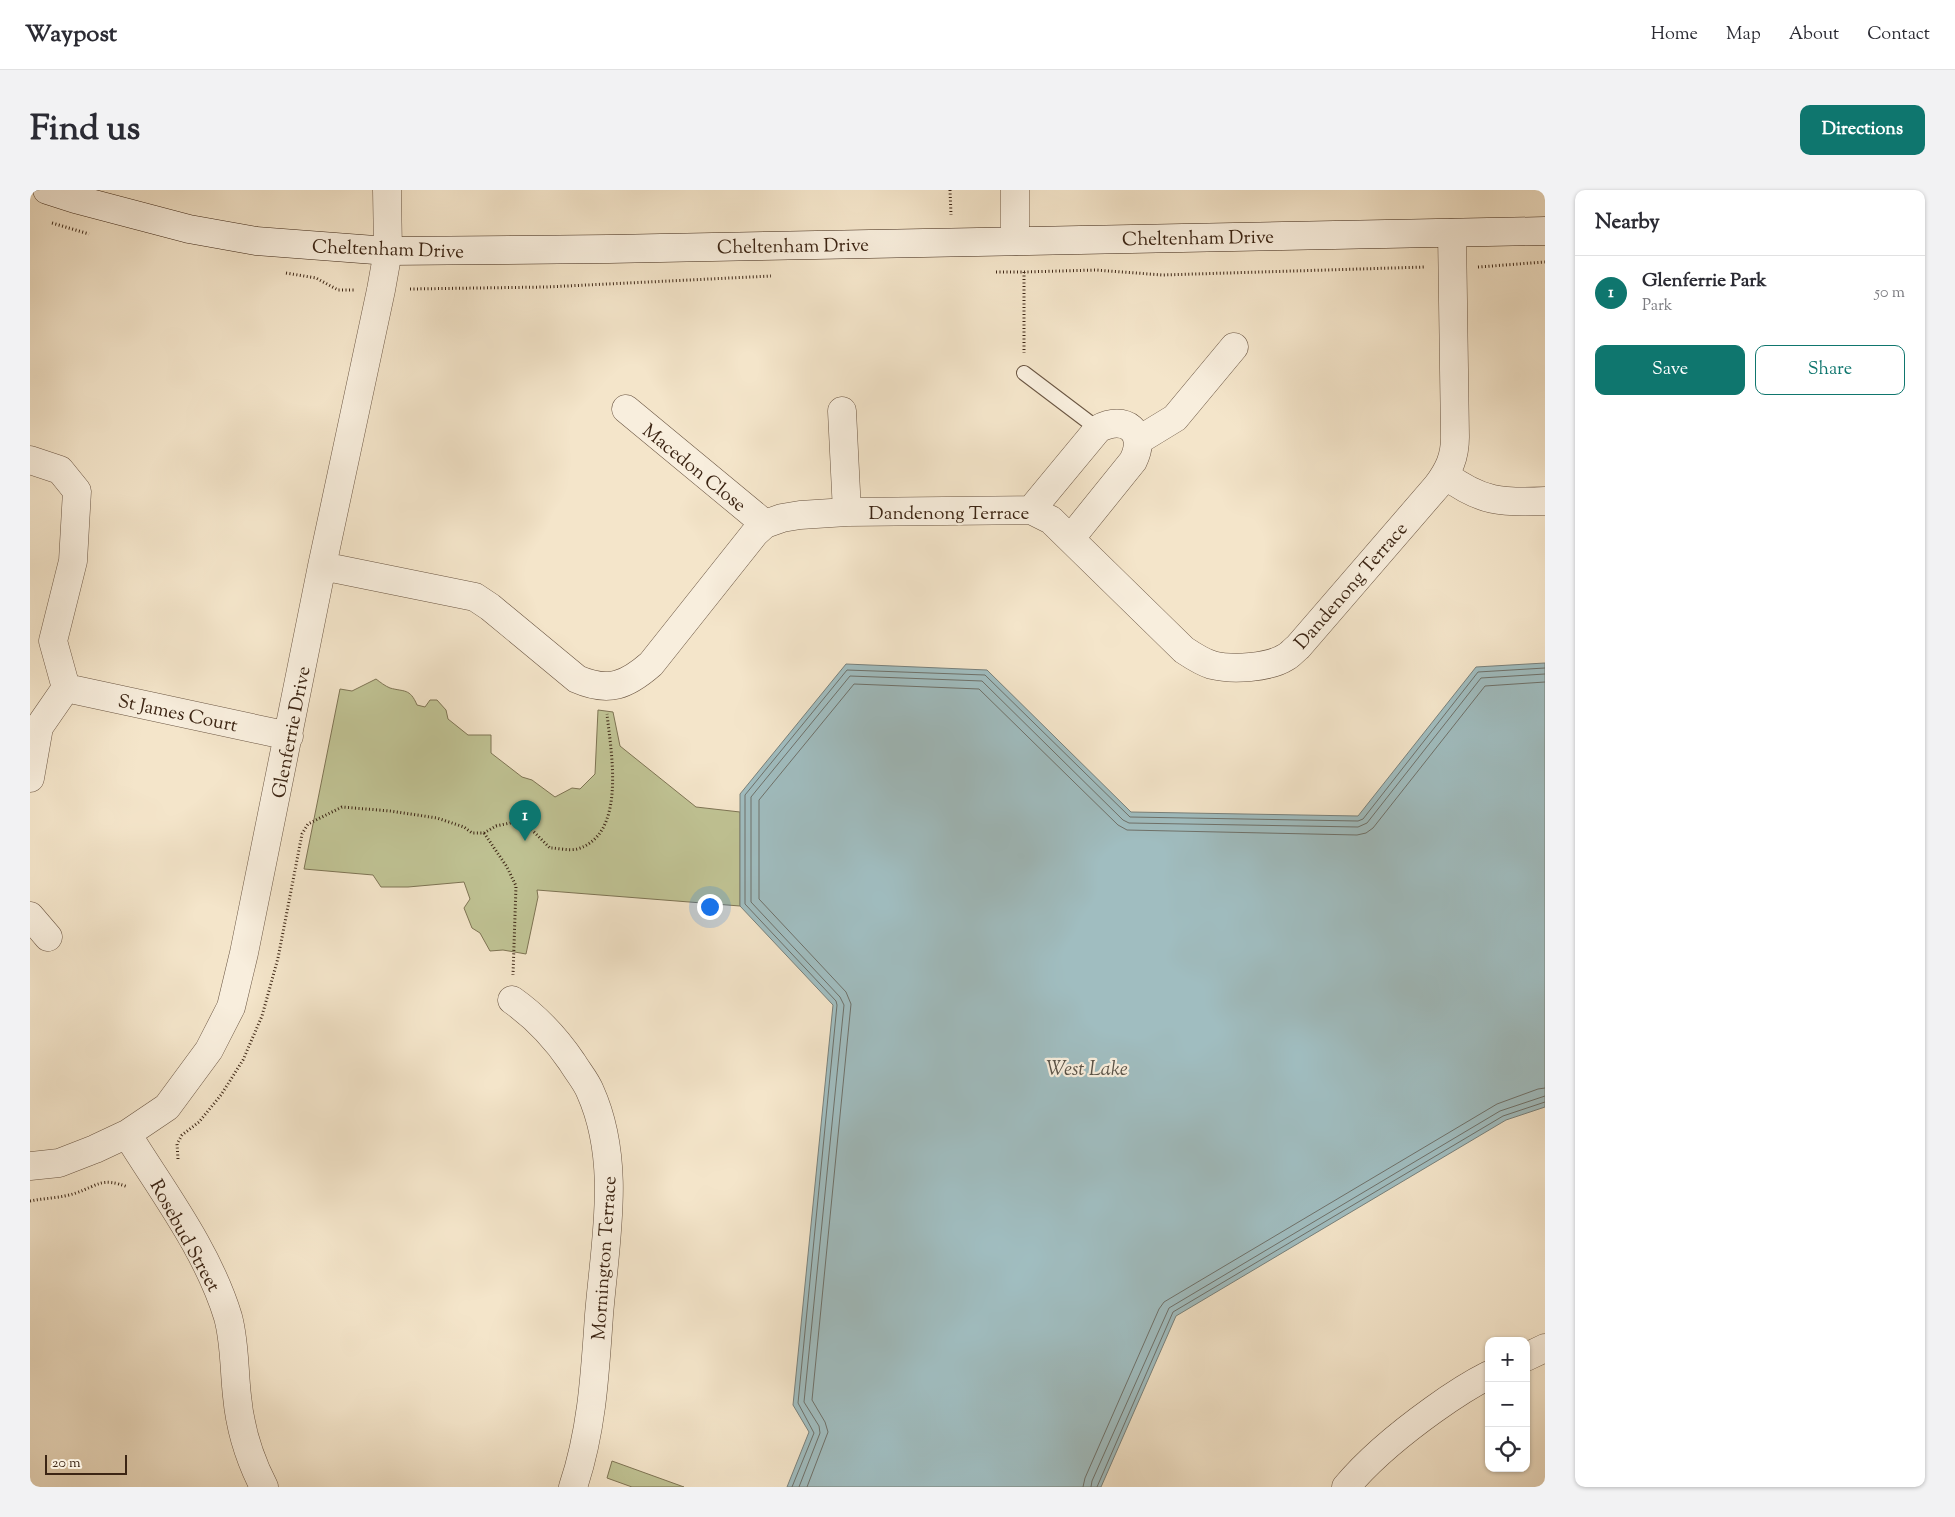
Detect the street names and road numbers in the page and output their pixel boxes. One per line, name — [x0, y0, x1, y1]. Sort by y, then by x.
street label: Cheltenham Drive — [1122, 225, 1274, 254]
street label: Cheltenham Drive — [717, 233, 869, 262]
street label: Cheltenham Drive — [311, 234, 465, 267]
street label: Macedon Close — [636, 419, 751, 519]
street label: Dandenong Terrace — [869, 501, 1030, 528]
street label: Dandenong Terrace — [1289, 517, 1415, 656]
street label: Glenferrie Drive — [266, 664, 319, 801]
street label: St James Court — [115, 689, 240, 740]
street label: Rosebud Street — [142, 1175, 226, 1298]
street label: Mornington Terrace — [586, 1175, 625, 1341]

